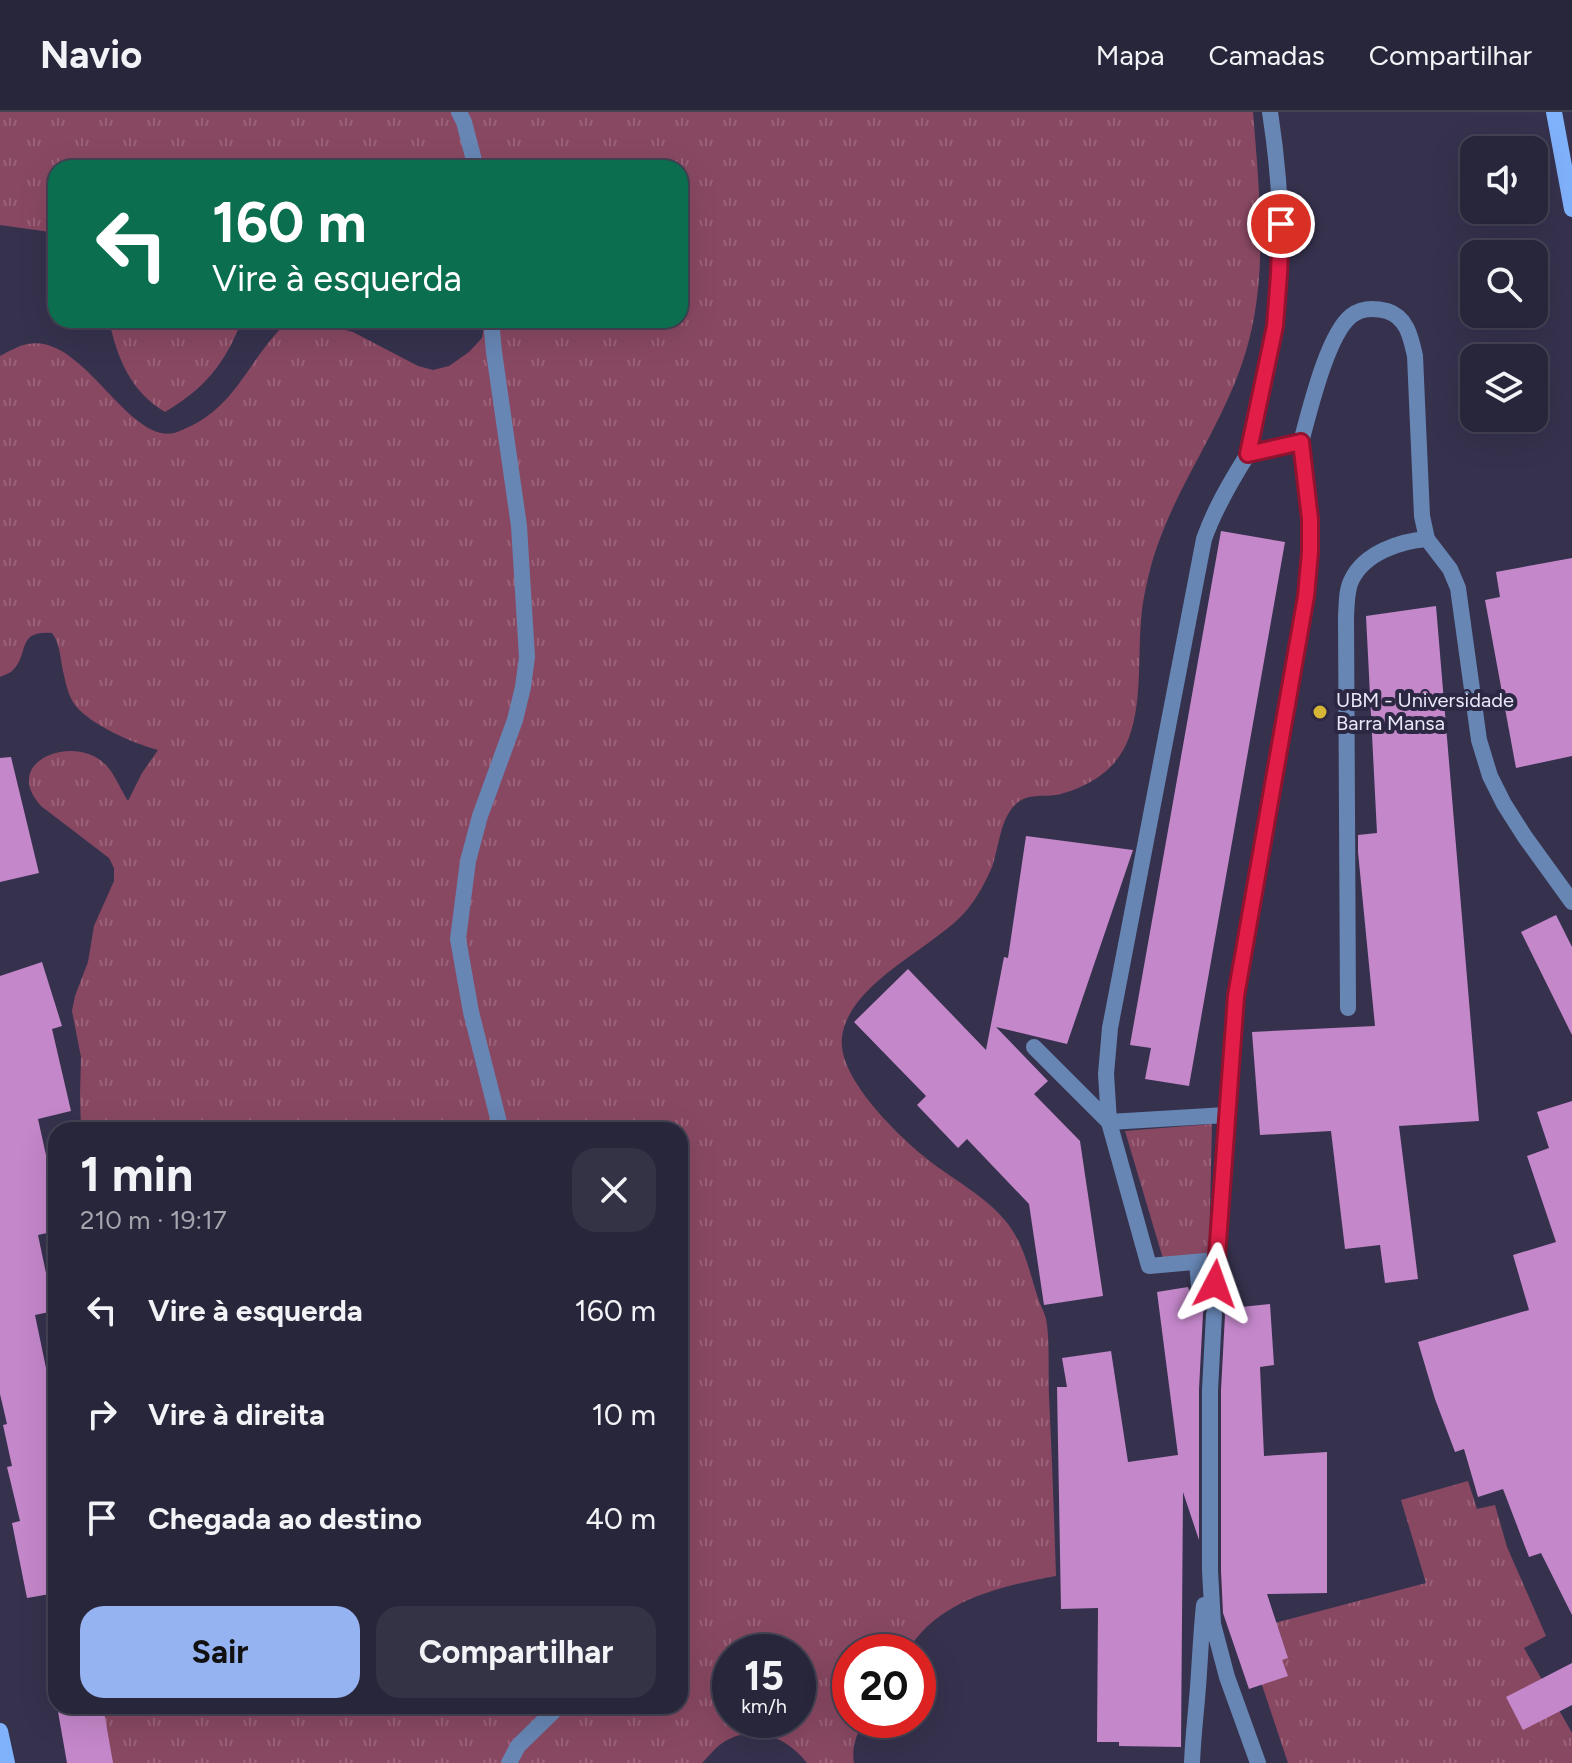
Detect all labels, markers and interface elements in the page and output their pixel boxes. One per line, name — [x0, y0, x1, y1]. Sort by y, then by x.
text: Navio — [40, 32, 142, 78]
text: Mapa — [1096, 38, 1165, 72]
text: Camadas — [1209, 38, 1325, 72]
text: Compartilhar — [1369, 38, 1532, 72]
map controls — [1460, 136, 1548, 432]
button: sound — [1460, 136, 1548, 224]
text: 160 m — [212, 189, 367, 256]
pin — [1247, 190, 1315, 258]
icon: left — [80, 192, 184, 296]
icon: arrive — [1259, 202, 1303, 246]
button: search — [1460, 240, 1548, 328]
text: Vire à esquerda — [212, 257, 462, 300]
button: layers — [1460, 344, 1548, 432]
place label: UBM - Universidade Barra Mansa — [1336, 688, 1514, 735]
marker: UBM - Universidade Barra Mansa — [1311, 703, 1329, 721]
text: 1 min — [80, 1145, 193, 1203]
button: close — [572, 1148, 656, 1232]
text: 210 m · 19:17 — [80, 1204, 227, 1236]
position arrow — [1173, 1242, 1257, 1326]
icon: left — [80, 1288, 124, 1332]
text: Vire à esquerda — [148, 1292, 363, 1329]
text: 160 m — [574, 1292, 656, 1329]
icon: right — [80, 1392, 124, 1436]
text: Vire à direita — [148, 1396, 325, 1433]
text: 10 m — [591, 1396, 656, 1433]
icon: arrive — [80, 1496, 124, 1540]
text: Chegada ao destino — [148, 1500, 422, 1537]
text: 40 m — [585, 1500, 656, 1537]
button: Sair — [80, 1606, 360, 1698]
button: Compartilhar — [376, 1606, 656, 1698]
speed limit sign: 20 — [832, 1634, 936, 1738]
text: 15 — [744, 1652, 784, 1700]
text: km/h — [741, 1694, 787, 1718]

